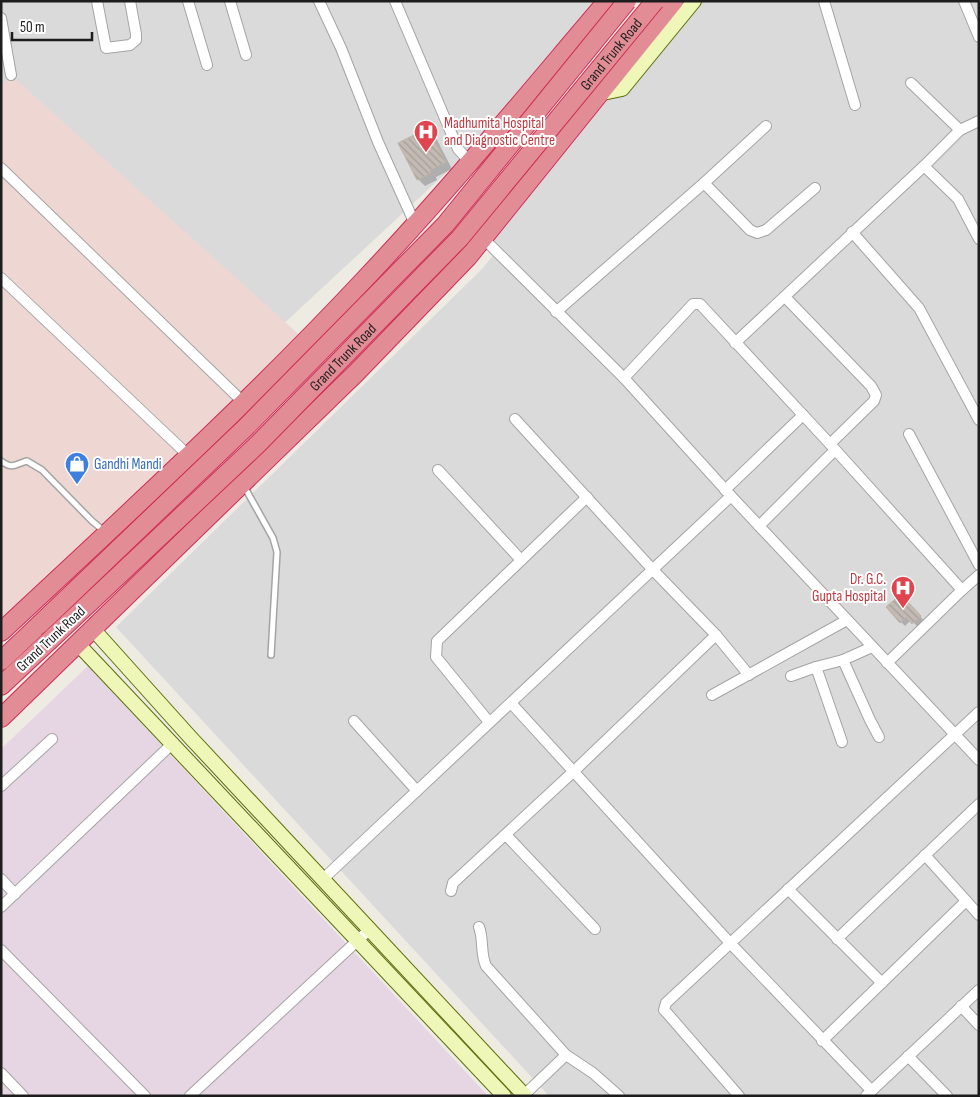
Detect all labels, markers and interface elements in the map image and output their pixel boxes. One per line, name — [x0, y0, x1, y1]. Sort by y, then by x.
scale bar — [12, 10, 92, 42]
street label: Grand Trunk Road — [576, 14, 646, 94]
text: 50 m — [20, 18, 45, 37]
place label: Madhumita Hospital and Diagnostic Centre — [444, 114, 555, 150]
hospital icon: Madhumita Hospital and Diagnostic Centre — [413, 119, 439, 153]
street label: Grand Trunk Road — [306, 319, 380, 395]
shop icon: Gandhi Mandi — [64, 451, 90, 485]
place label: Gandhi Mandi — [94, 455, 162, 474]
place label: Dr. G.C. Gupta Hospital — [812, 570, 886, 606]
hospital icon: Dr. G.C. Gupta Hospital — [890, 575, 916, 609]
street label: Grand Trunk Road — [13, 602, 89, 676]

